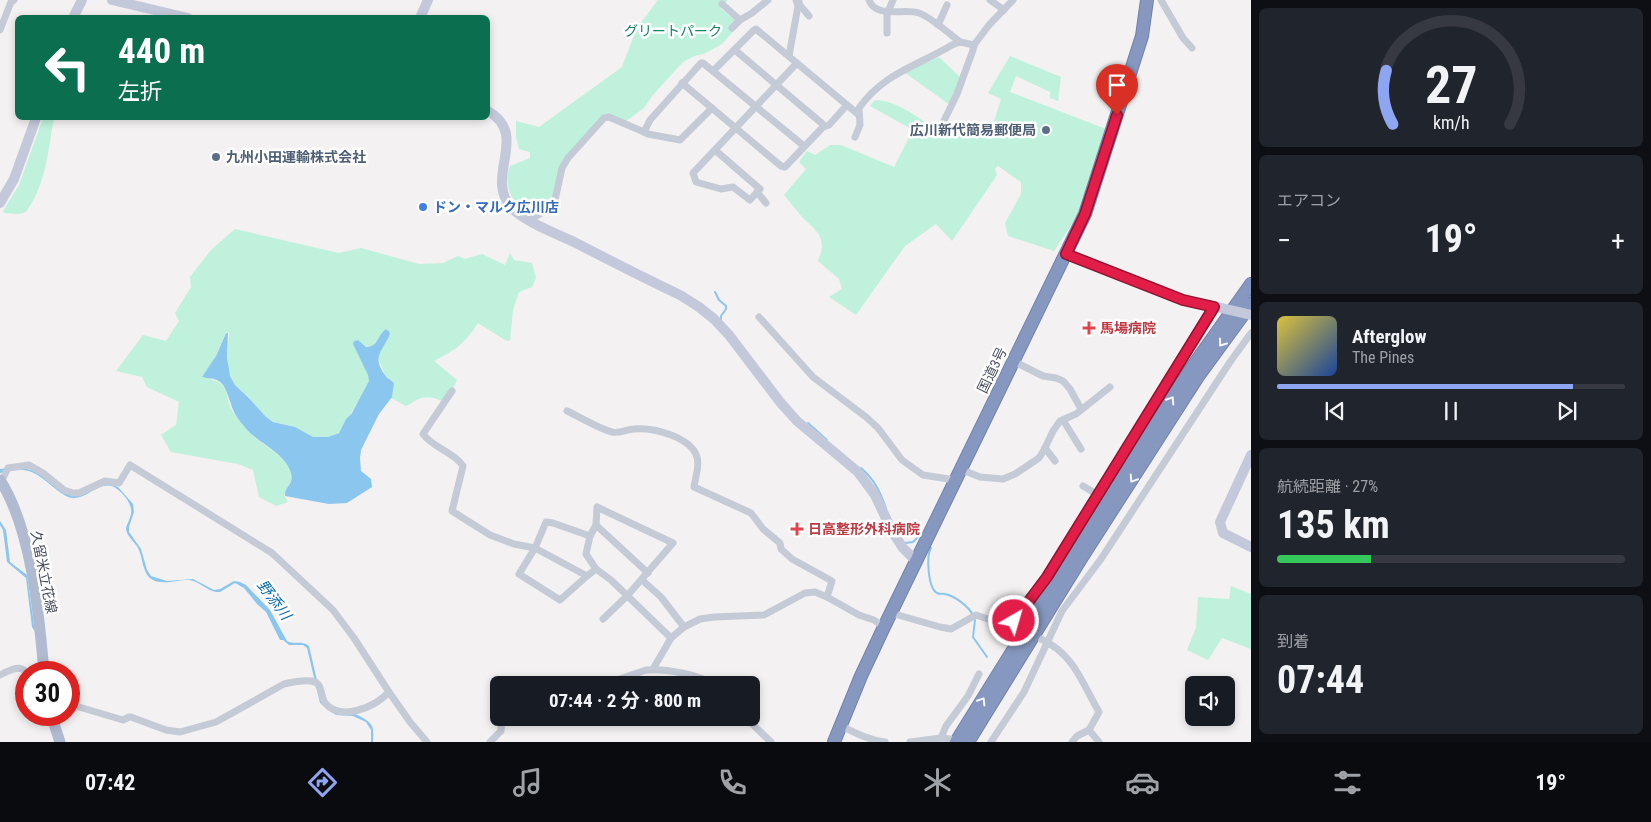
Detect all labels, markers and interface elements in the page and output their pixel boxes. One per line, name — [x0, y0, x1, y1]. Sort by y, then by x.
park label: グリートパーク — [624, 23, 722, 39]
text: 440 m — [118, 31, 205, 72]
icon: left — [35, 35, 100, 100]
text: 27 — [1425, 55, 1477, 116]
pin — [1096, 64, 1138, 115]
icon: arrive — [1103, 71, 1131, 99]
text: 左折 — [118, 79, 162, 104]
text: km/h — [1433, 112, 1469, 133]
place label: 広川新代簡易郵便局 — [910, 122, 1036, 138]
marker: 広川新代簡易郵便局 — [1040, 124, 1052, 136]
place label: 九州小田運輸株式会社 — [226, 149, 366, 165]
marker: 九州小田運輸株式会社 — [210, 151, 222, 163]
text: エアコン — [1277, 191, 1341, 210]
place label: ドン・マルク広川店 — [433, 199, 559, 215]
marker: ドン・マルク広川店 — [417, 201, 429, 213]
text: 19° — [1424, 217, 1478, 261]
text: − — [1277, 224, 1291, 257]
text: + — [1611, 224, 1625, 257]
place label: 馬場病院 — [1100, 320, 1156, 336]
marker: 馬場病院 — [1082, 321, 1096, 335]
text: Afterglow — [1352, 325, 1426, 348]
one-way arrow — [1220, 337, 1228, 346]
street label: 国道3号 — [974, 345, 1010, 395]
text: The Pines — [1352, 348, 1414, 367]
one-way arrow — [1165, 396, 1174, 406]
icon: previous — [1321, 397, 1349, 425]
icon: pause — [1437, 397, 1465, 425]
icon: next — [1553, 397, 1581, 425]
one-way arrow — [1130, 473, 1139, 482]
text: 航続距離 · 27% — [1277, 477, 1378, 496]
text: 135 km — [1277, 503, 1390, 547]
place label: 日高整形外科病院 — [808, 521, 920, 537]
marker: 日高整形外科病院 — [790, 522, 804, 536]
street label: 久留米立花線 — [28, 529, 60, 615]
water label: 野添川 — [253, 577, 296, 625]
position arrow — [987, 594, 1039, 646]
text: 到着 — [1277, 632, 1309, 651]
text: 07:44 — [1277, 658, 1364, 702]
speed limit sign: 30 — [15, 661, 80, 726]
map controls — [1185, 676, 1235, 726]
button: sound — [1185, 676, 1235, 726]
text: 07:44 · 2 分 · 800 m — [549, 689, 701, 712]
one-way arrow — [976, 697, 985, 706]
icon: directions — [305, 765, 340, 800]
icon: music — [510, 765, 545, 800]
icon: phone — [715, 765, 750, 800]
icon: climate — [920, 765, 955, 800]
icon: car — [1125, 765, 1160, 800]
icon: filters — [1330, 765, 1365, 800]
text: 07:42 — [85, 770, 135, 795]
text: 19° — [1535, 770, 1566, 795]

